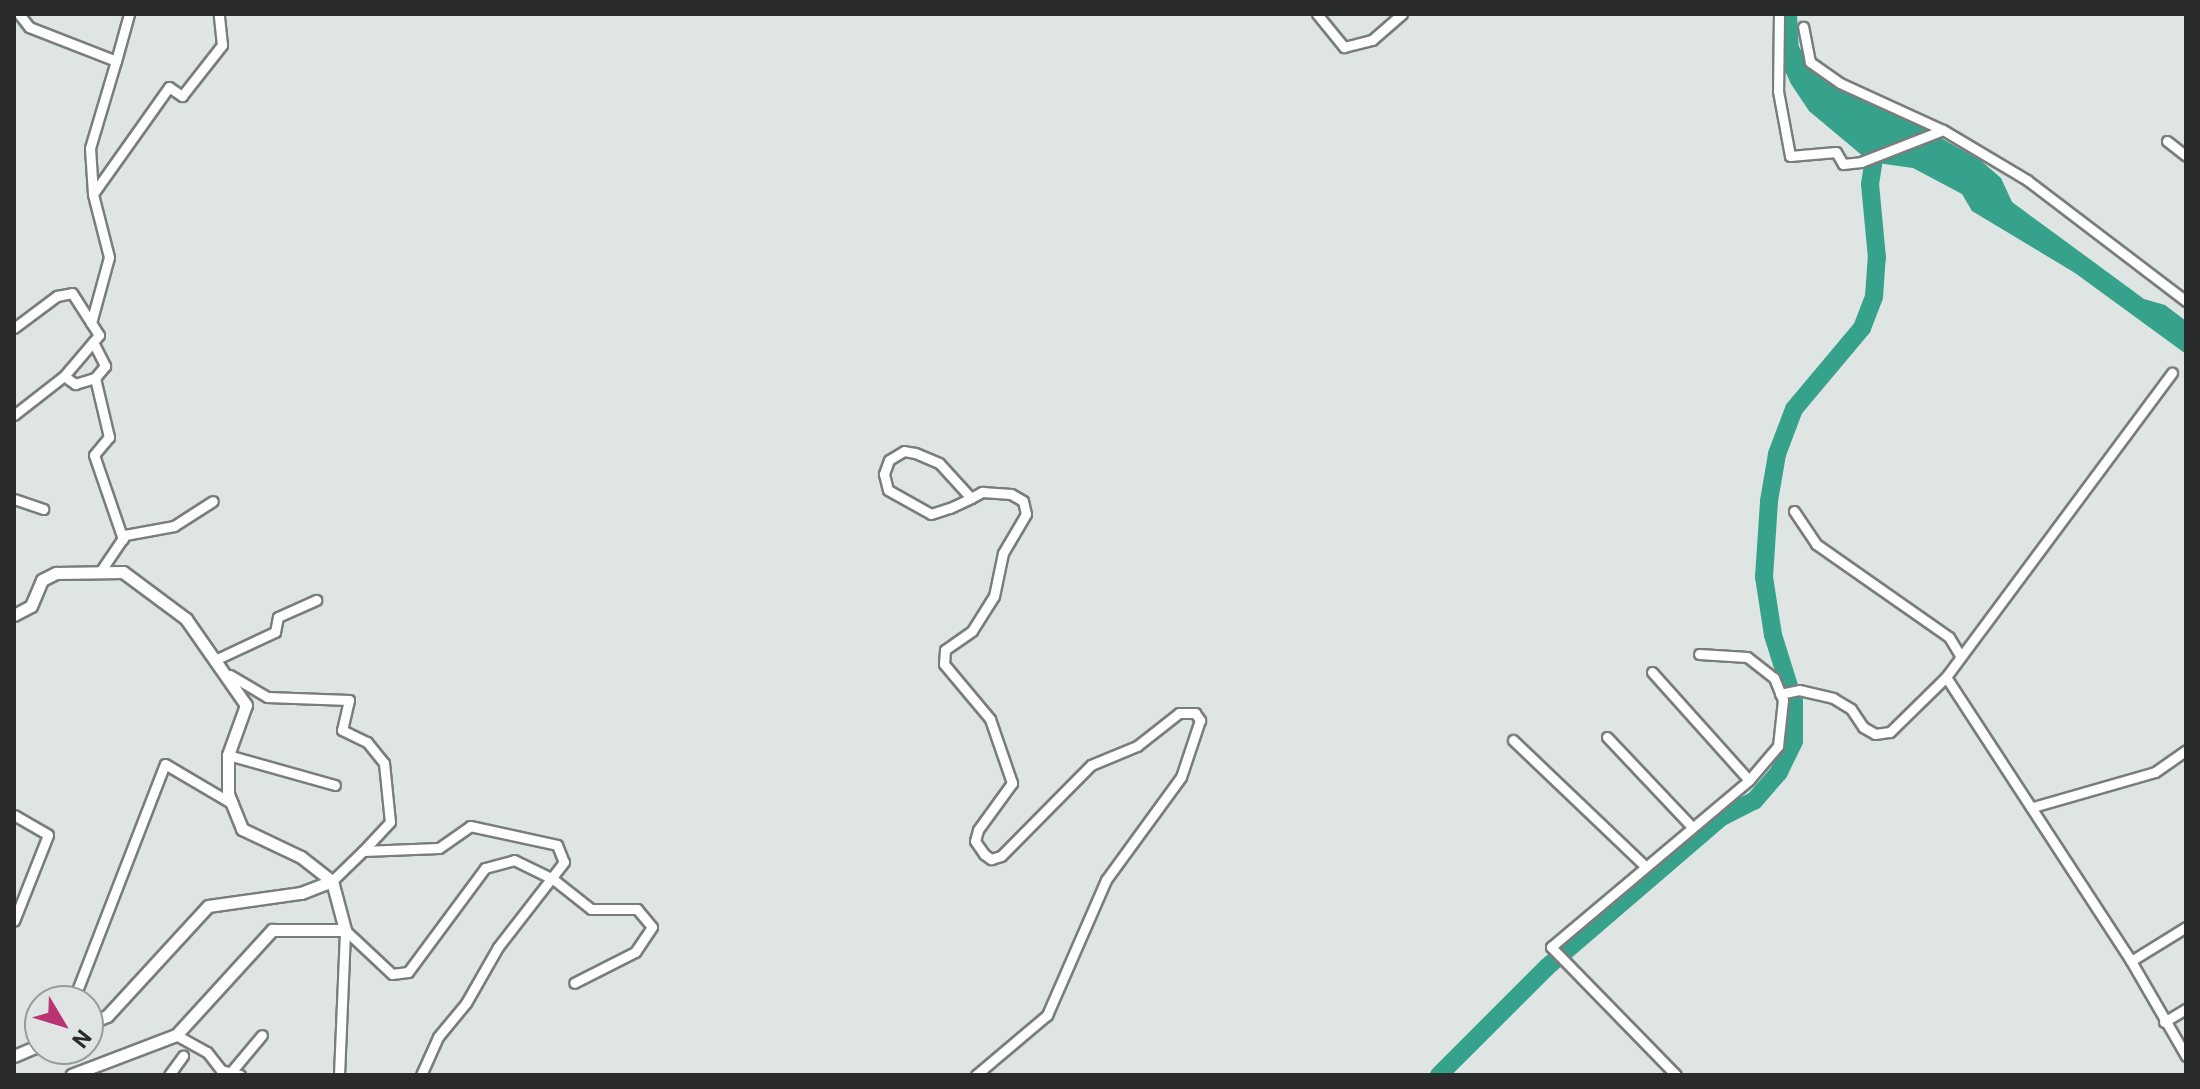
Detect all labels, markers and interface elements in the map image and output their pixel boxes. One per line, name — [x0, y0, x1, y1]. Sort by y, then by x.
north arrow — [24, 985, 104, 1065]
text: N — [67, 1025, 96, 1053]

